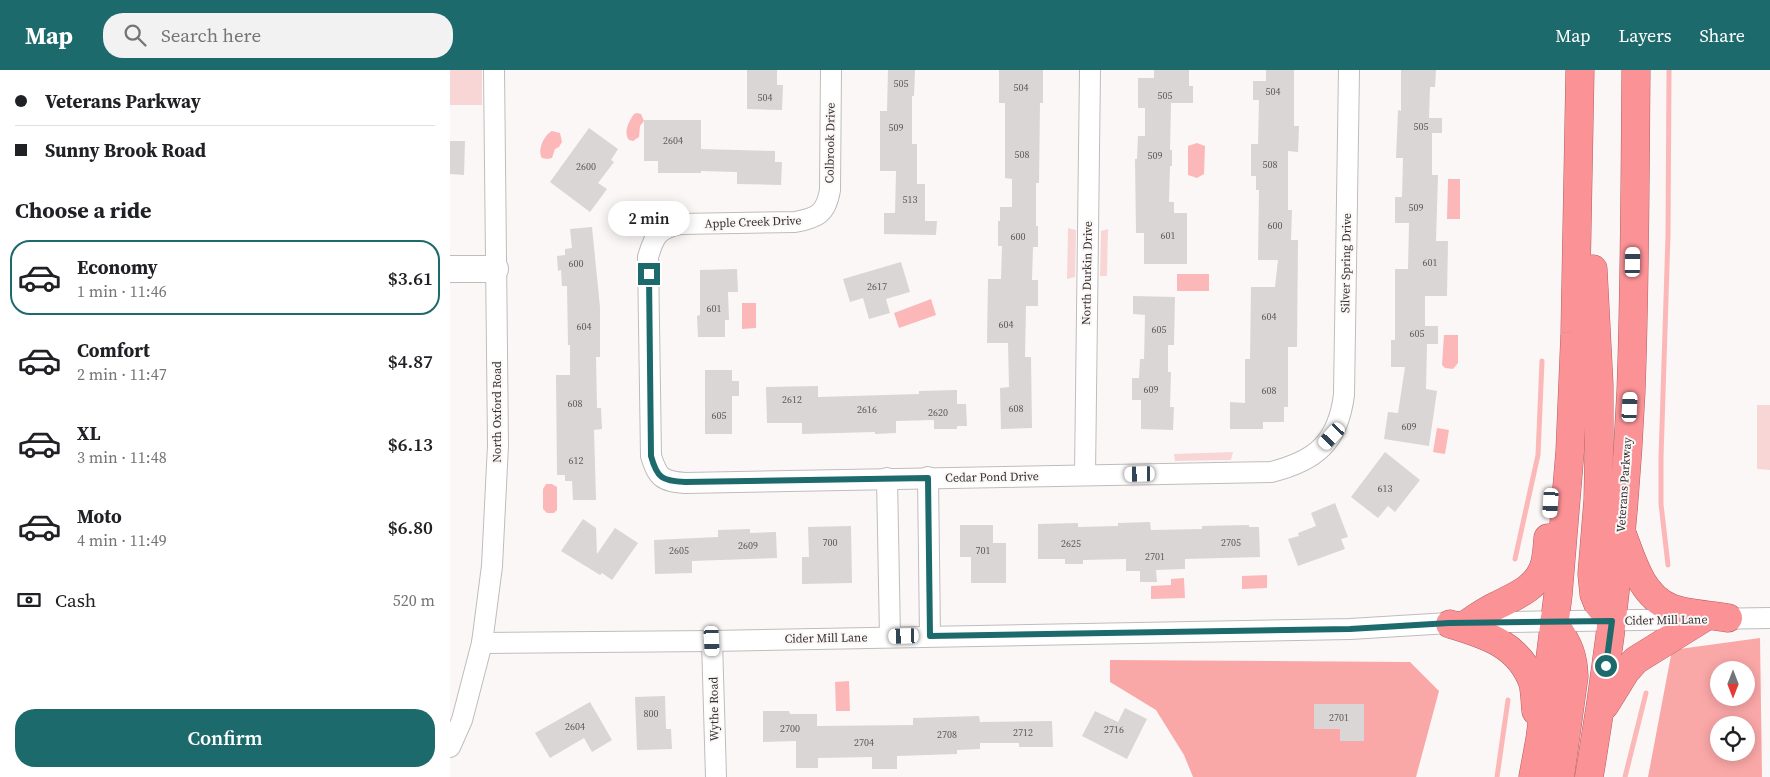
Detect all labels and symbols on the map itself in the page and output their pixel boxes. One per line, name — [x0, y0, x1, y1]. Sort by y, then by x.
house number: 505 — [894, 77, 909, 90]
house number: 504 — [1014, 81, 1029, 94]
house number: 504 — [1266, 85, 1281, 98]
house number: 505 — [1158, 89, 1173, 102]
house number: 504 — [758, 91, 773, 104]
street label: Colbrook Drive — [821, 102, 839, 184]
house number: 505 — [1414, 120, 1429, 133]
house number: 509 — [889, 121, 904, 134]
house number: 2604 — [663, 134, 683, 147]
house number: 508 — [1015, 148, 1030, 161]
house number: 509 — [1148, 149, 1163, 162]
house number: 508 — [1263, 158, 1278, 171]
house number: 2600 — [576, 160, 596, 173]
house number: 513 — [903, 193, 918, 206]
house number: 509 — [1409, 201, 1424, 214]
callout: 2 min — [608, 202, 690, 236]
street label: Apple Creek Drive — [704, 212, 802, 232]
street label: Silver Spring Drive — [1337, 213, 1355, 313]
house number: 600 — [1268, 219, 1283, 232]
street label: North Durkin Drive — [1078, 221, 1096, 325]
house number: 601 — [1161, 229, 1176, 242]
house number: 600 — [1011, 230, 1026, 243]
car — [1625, 247, 1640, 277]
house number: 601 — [1423, 256, 1438, 269]
house number: 600 — [569, 257, 584, 270]
route end — [638, 263, 660, 285]
house number: 2617 — [867, 280, 887, 293]
house number: 601 — [707, 302, 722, 315]
house number: 604 — [1262, 310, 1277, 323]
house number: 604 — [999, 318, 1014, 331]
house number: 604 — [577, 320, 592, 333]
house number: 605 — [1152, 323, 1167, 336]
house number: 605 — [1410, 327, 1425, 340]
street label: North Oxford Road — [489, 361, 505, 463]
house number: 609 — [1144, 383, 1159, 396]
house number: 608 — [1262, 384, 1277, 397]
car — [1621, 392, 1638, 422]
house number: 2612 — [782, 393, 802, 406]
house number: 608 — [568, 397, 583, 410]
house number: 608 — [1009, 402, 1024, 415]
house number: 2616 — [857, 403, 877, 416]
house number: 2620 — [928, 406, 948, 419]
house number: 605 — [712, 409, 727, 422]
car — [1316, 420, 1347, 452]
house number: 609 — [1402, 420, 1417, 433]
street label: Veterans Parkway — [1613, 436, 1635, 533]
house number: 612 — [569, 454, 584, 467]
car — [1124, 466, 1155, 482]
street label: Cedar Pond Drive — [945, 468, 1039, 486]
house number: 613 — [1378, 482, 1393, 495]
car — [1542, 488, 1559, 518]
house number: 700 — [823, 536, 838, 549]
house number: 2705 — [1221, 536, 1241, 549]
house number: 2625 — [1061, 537, 1081, 550]
house number: 2609 — [738, 539, 758, 552]
house number: 2605 — [669, 544, 689, 557]
house number: 701 — [976, 544, 991, 557]
house number: 2701 — [1145, 550, 1165, 563]
street label: Cider Mill Lane — [1624, 611, 1708, 629]
car — [703, 626, 720, 656]
car — [888, 628, 919, 644]
street label: Cider Mill Lane — [784, 629, 868, 647]
route start — [1595, 655, 1617, 677]
north arrow — [1710, 661, 1755, 706]
street label: Wythe Road — [705, 676, 723, 741]
house number: 800 — [644, 707, 659, 720]
house number: 2701 — [1329, 711, 1349, 724]
house number: 2604 — [565, 720, 585, 733]
house number: 2700 — [780, 722, 800, 735]
house number: 2716 — [1104, 723, 1124, 736]
house number: 2712 — [1013, 726, 1033, 739]
house number: 2708 — [937, 728, 957, 741]
house number: 2704 — [854, 736, 874, 749]

